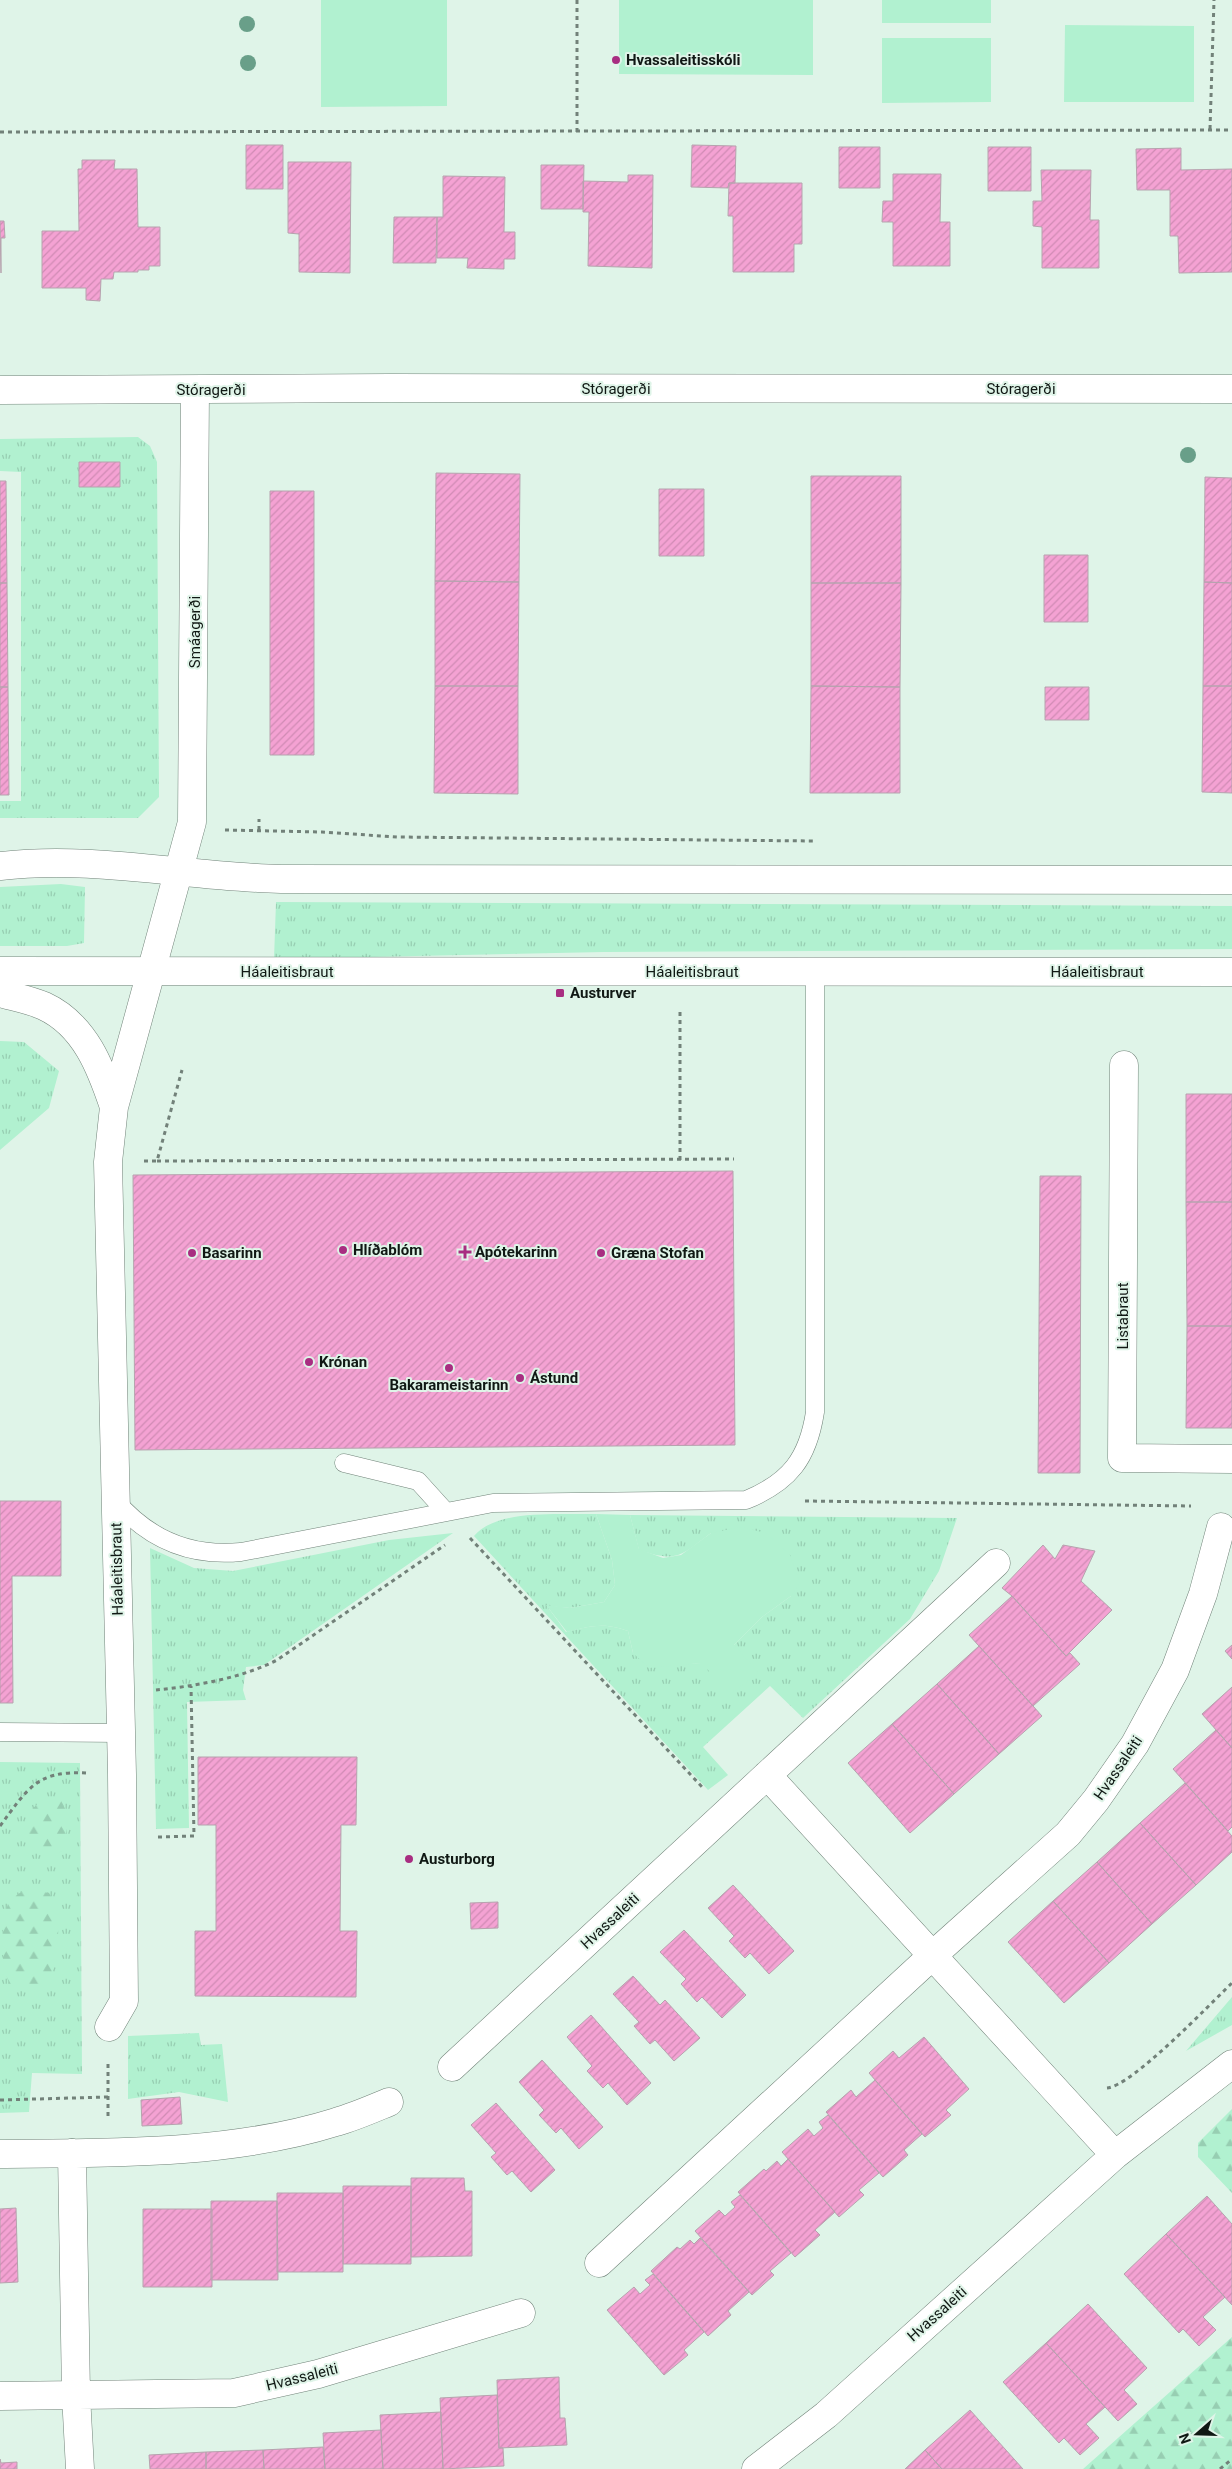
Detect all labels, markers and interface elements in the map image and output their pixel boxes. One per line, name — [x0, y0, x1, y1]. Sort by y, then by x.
place label: Hvassaleitisskóli — [626, 51, 740, 69]
marker: Hvassaleitisskóli — [610, 54, 622, 66]
street label: Stóragerði — [581, 380, 651, 398]
street label: Stóragerði — [986, 380, 1056, 398]
street label: Stóragerði — [176, 381, 246, 399]
street label: Smáagerði — [186, 596, 204, 668]
street label: Háaleitisbraut — [240, 963, 334, 981]
street label: Háaleitisbraut — [645, 963, 739, 981]
street label: Háaleitisbraut — [1050, 963, 1144, 981]
place label: Austurver — [570, 984, 637, 1002]
marker: Austurver — [554, 987, 566, 999]
place label: Hlíðablóm — [353, 1241, 422, 1259]
place label: Apótekarinn — [475, 1243, 557, 1261]
place label: Basarinn — [202, 1244, 262, 1262]
marker: Hlíðablóm — [337, 1244, 349, 1256]
place label: Græna Stofan — [611, 1244, 704, 1262]
marker: Apótekarinn — [459, 1246, 471, 1258]
marker: Basarinn — [186, 1247, 198, 1259]
marker: Græna Stofan — [595, 1247, 607, 1259]
street label: Listabraut — [1114, 1282, 1132, 1350]
place label: Krónan — [319, 1353, 367, 1371]
marker: Krónan — [303, 1356, 315, 1368]
marker: Bakarameistarinn — [443, 1362, 455, 1374]
place label: Ástund — [530, 1369, 578, 1387]
marker: Ástund — [514, 1372, 526, 1384]
place label: Bakarameistarinn — [389, 1376, 509, 1394]
street label: Háaleitisbraut — [107, 1522, 127, 1616]
street label: Hvassaleiti — [1090, 1733, 1146, 1803]
place label: Austurborg — [419, 1850, 495, 1868]
marker: Austurborg — [403, 1853, 415, 1865]
street label: Hvassaleiti — [577, 1889, 643, 1953]
street label: Hvassaleiti — [904, 2283, 970, 2345]
street label: Hvassaleiti — [264, 2359, 340, 2395]
north arrow — [1172, 2409, 1222, 2459]
text: N — [1176, 2431, 1194, 2446]

